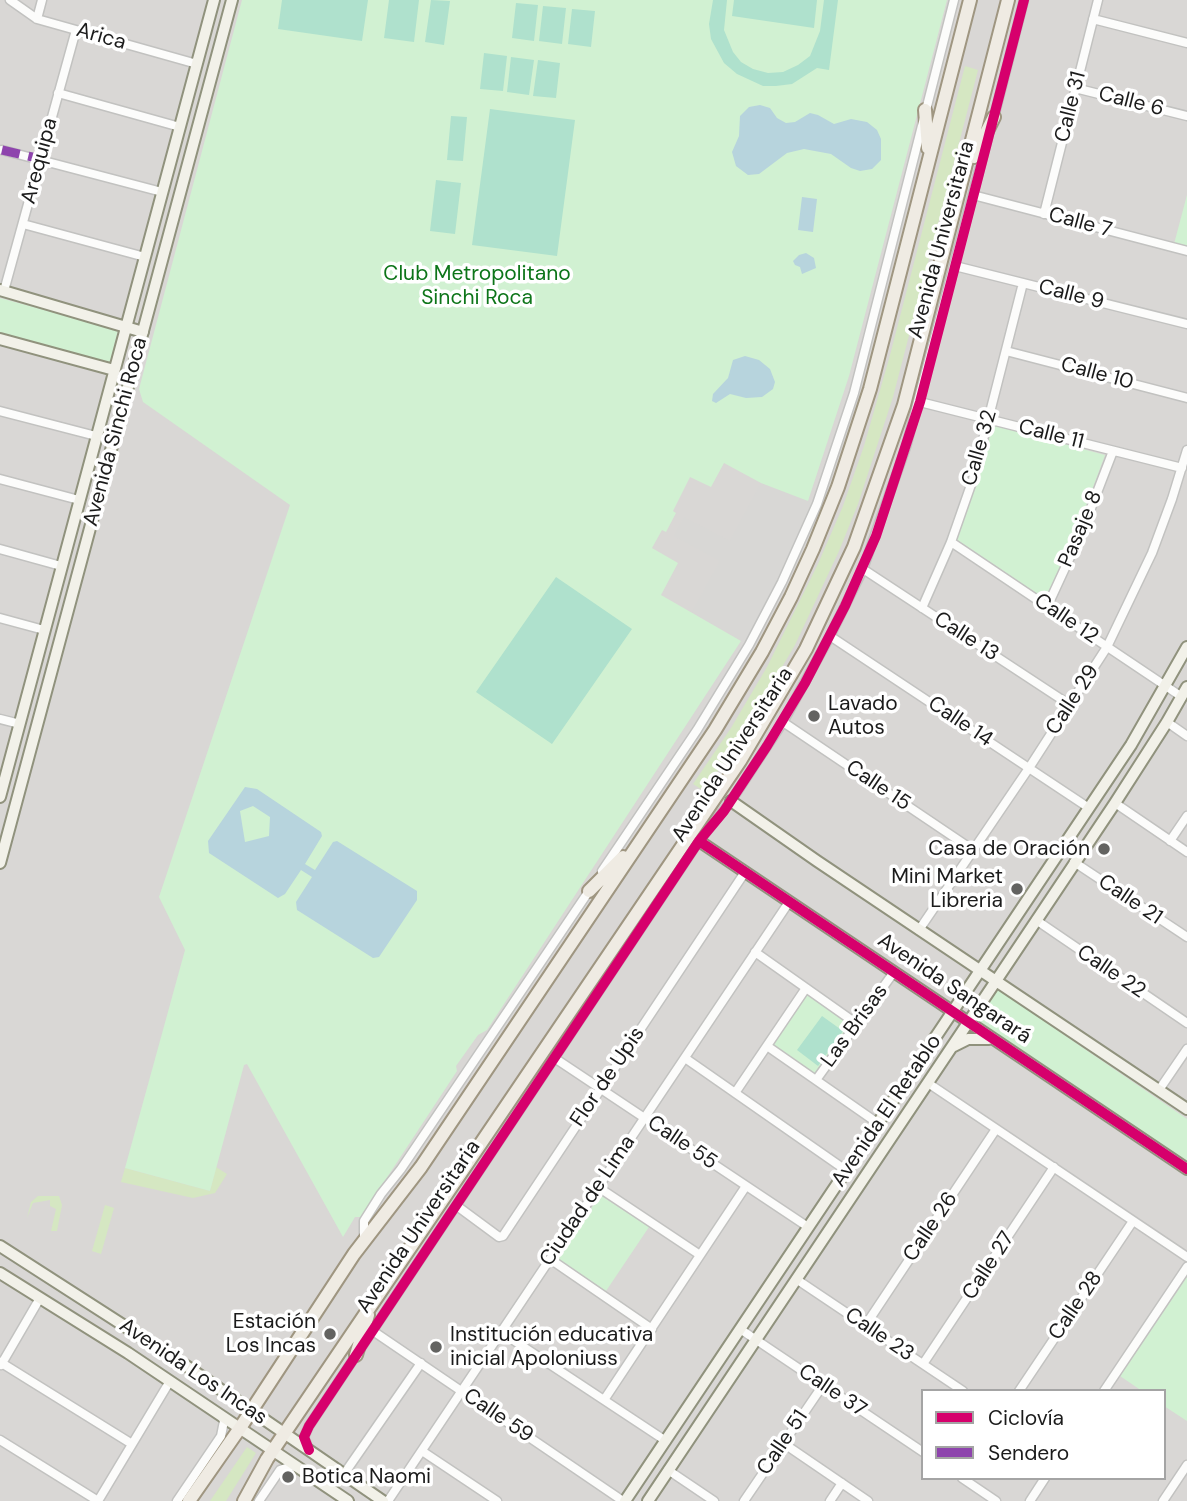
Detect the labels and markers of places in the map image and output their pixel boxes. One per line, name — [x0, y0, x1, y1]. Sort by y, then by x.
place label: Lavado Autos — [828, 691, 898, 741]
marker: Lavado Autos — [806, 708, 822, 724]
place label: Casa de Oración — [928, 836, 1090, 862]
marker: Casa de Oración — [1096, 841, 1112, 857]
place label: Mini Market Libreria — [891, 864, 1003, 914]
marker: Mini Market Libreria — [1009, 881, 1025, 897]
place label: Estación Los Incas — [226, 1309, 316, 1359]
place label: Institución educativa inicial Apoloniuss — [450, 1322, 653, 1372]
marker: Estación Los Incas — [322, 1326, 338, 1342]
marker: Institución educativa inicial Apoloniuss — [428, 1339, 444, 1355]
place label: Botica Naomi — [302, 1464, 431, 1490]
marker: Botica Naomi — [280, 1469, 296, 1485]

